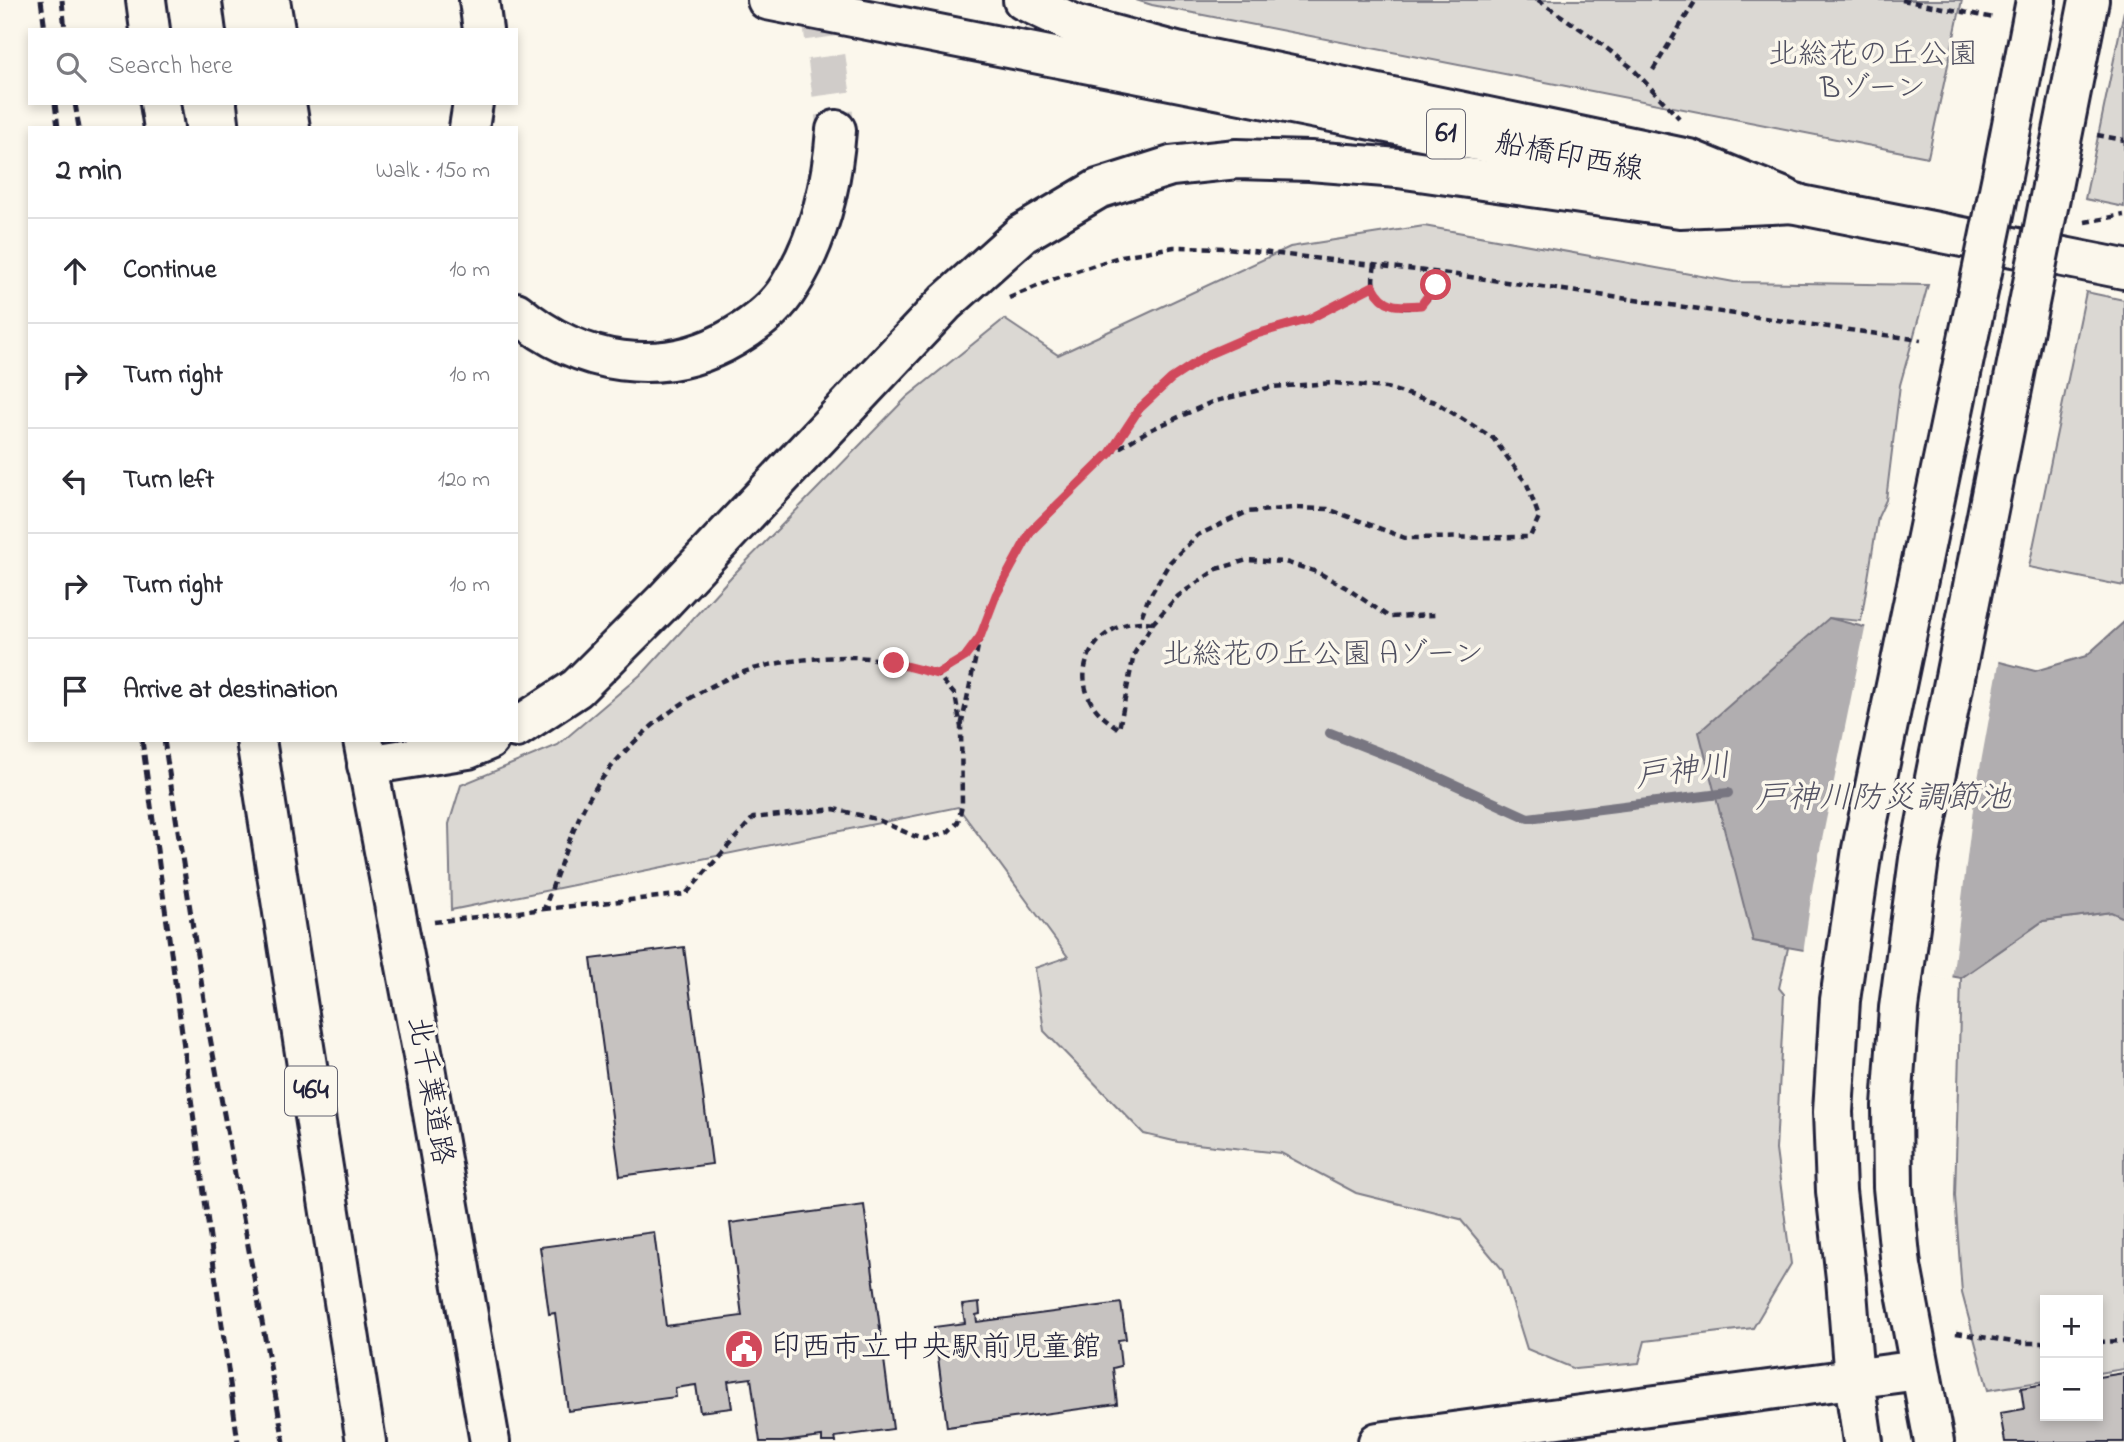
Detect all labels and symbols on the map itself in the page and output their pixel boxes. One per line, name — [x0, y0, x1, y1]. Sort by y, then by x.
park label: 北総花の丘公園 Bゾーン — [1768, 34, 1978, 112]
road number: 61 — [1427, 110, 1465, 158]
street label: 船橋印西線 — [1491, 122, 1647, 194]
route start — [1420, 269, 1451, 300]
park label: 北総花の丘公園 Aゾーン — [1162, 634, 1484, 678]
route end — [878, 647, 909, 678]
water label: 戸神川 — [1632, 744, 1734, 802]
water label: 戸神川防災調節池 — [1755, 776, 2012, 823]
street label: 北千葉道路 — [394, 1013, 464, 1169]
road number: 464 — [285, 1066, 337, 1116]
place label: 印西市立中央駅前児童館 — [771, 1327, 1101, 1371]
public building icon: 印西市立中央駅前児童館 — [723, 1328, 765, 1370]

